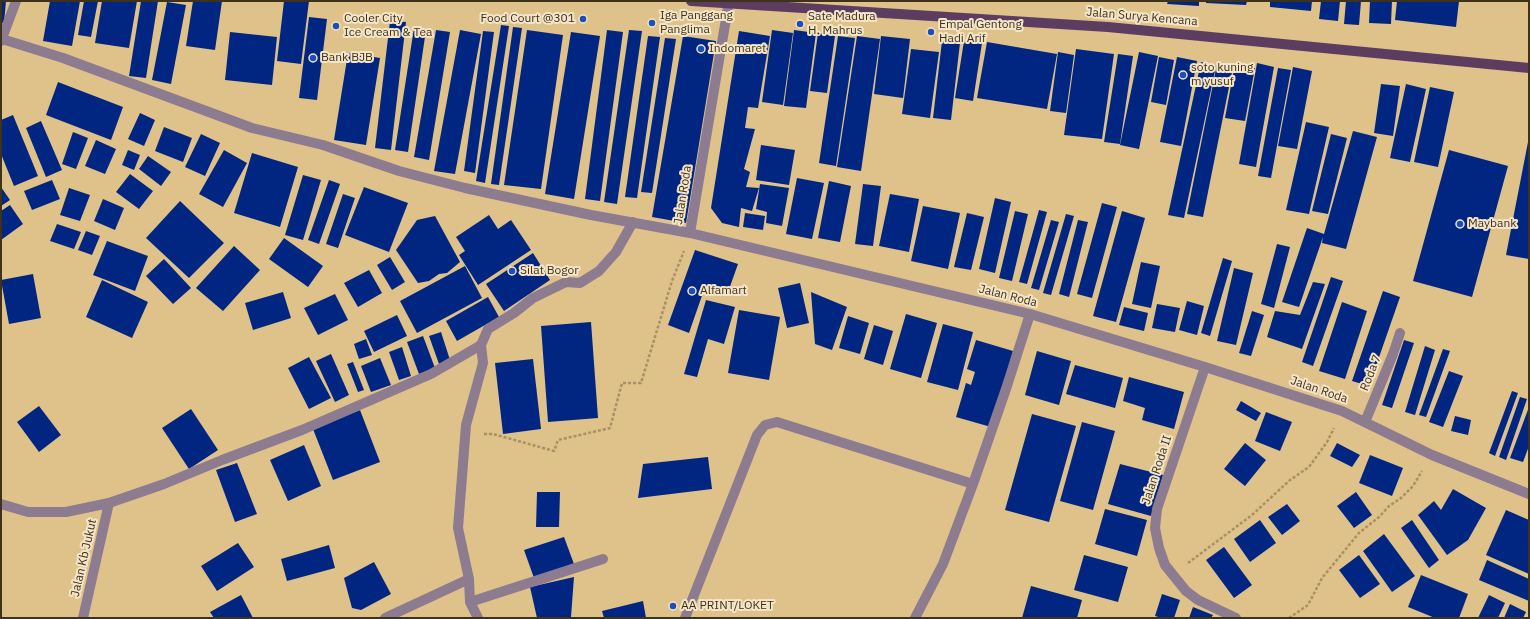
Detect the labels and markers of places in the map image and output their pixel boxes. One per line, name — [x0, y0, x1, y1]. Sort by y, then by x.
place label: Iga Panggang Panglima — [660, 9, 733, 37]
place label: Sate Madura H. Mahrus — [808, 10, 876, 38]
place label: Cooler City Ice Cream & Tea — [344, 12, 432, 40]
place label: Food Court @301 — [481, 12, 575, 26]
marker: Food Court @301 — [578, 14, 588, 24]
marker: Iga Panggang Panglima — [647, 18, 657, 28]
place label: Empal Gentong Hadi Arif — [939, 18, 1022, 46]
marker: Sate Madura H. Mahrus — [795, 19, 805, 29]
marker: Cooler City Ice Cream & Tea — [331, 21, 341, 31]
marker: Empal Gentong Hadi Arif — [926, 27, 936, 37]
place label: Indomaret — [709, 42, 766, 56]
marker: Indomaret — [696, 44, 706, 54]
place label: Bank BJB — [321, 51, 373, 65]
marker: Bank BJB — [308, 53, 318, 63]
place label: soto kuning m yusuf — [1191, 61, 1253, 89]
marker: soto kuning m yusuf — [1178, 70, 1188, 80]
place label: Maybank — [1468, 217, 1517, 231]
marker: Maybank — [1455, 219, 1465, 229]
place label: Silat Bogor — [520, 264, 579, 278]
marker: Silat Bogor — [507, 266, 517, 276]
place label: Alfamart — [700, 284, 747, 298]
marker: Alfamart — [687, 286, 697, 296]
place label: AA PRINT/LOKET — [681, 599, 774, 613]
marker: AA PRINT/LOKET — [668, 601, 678, 611]

